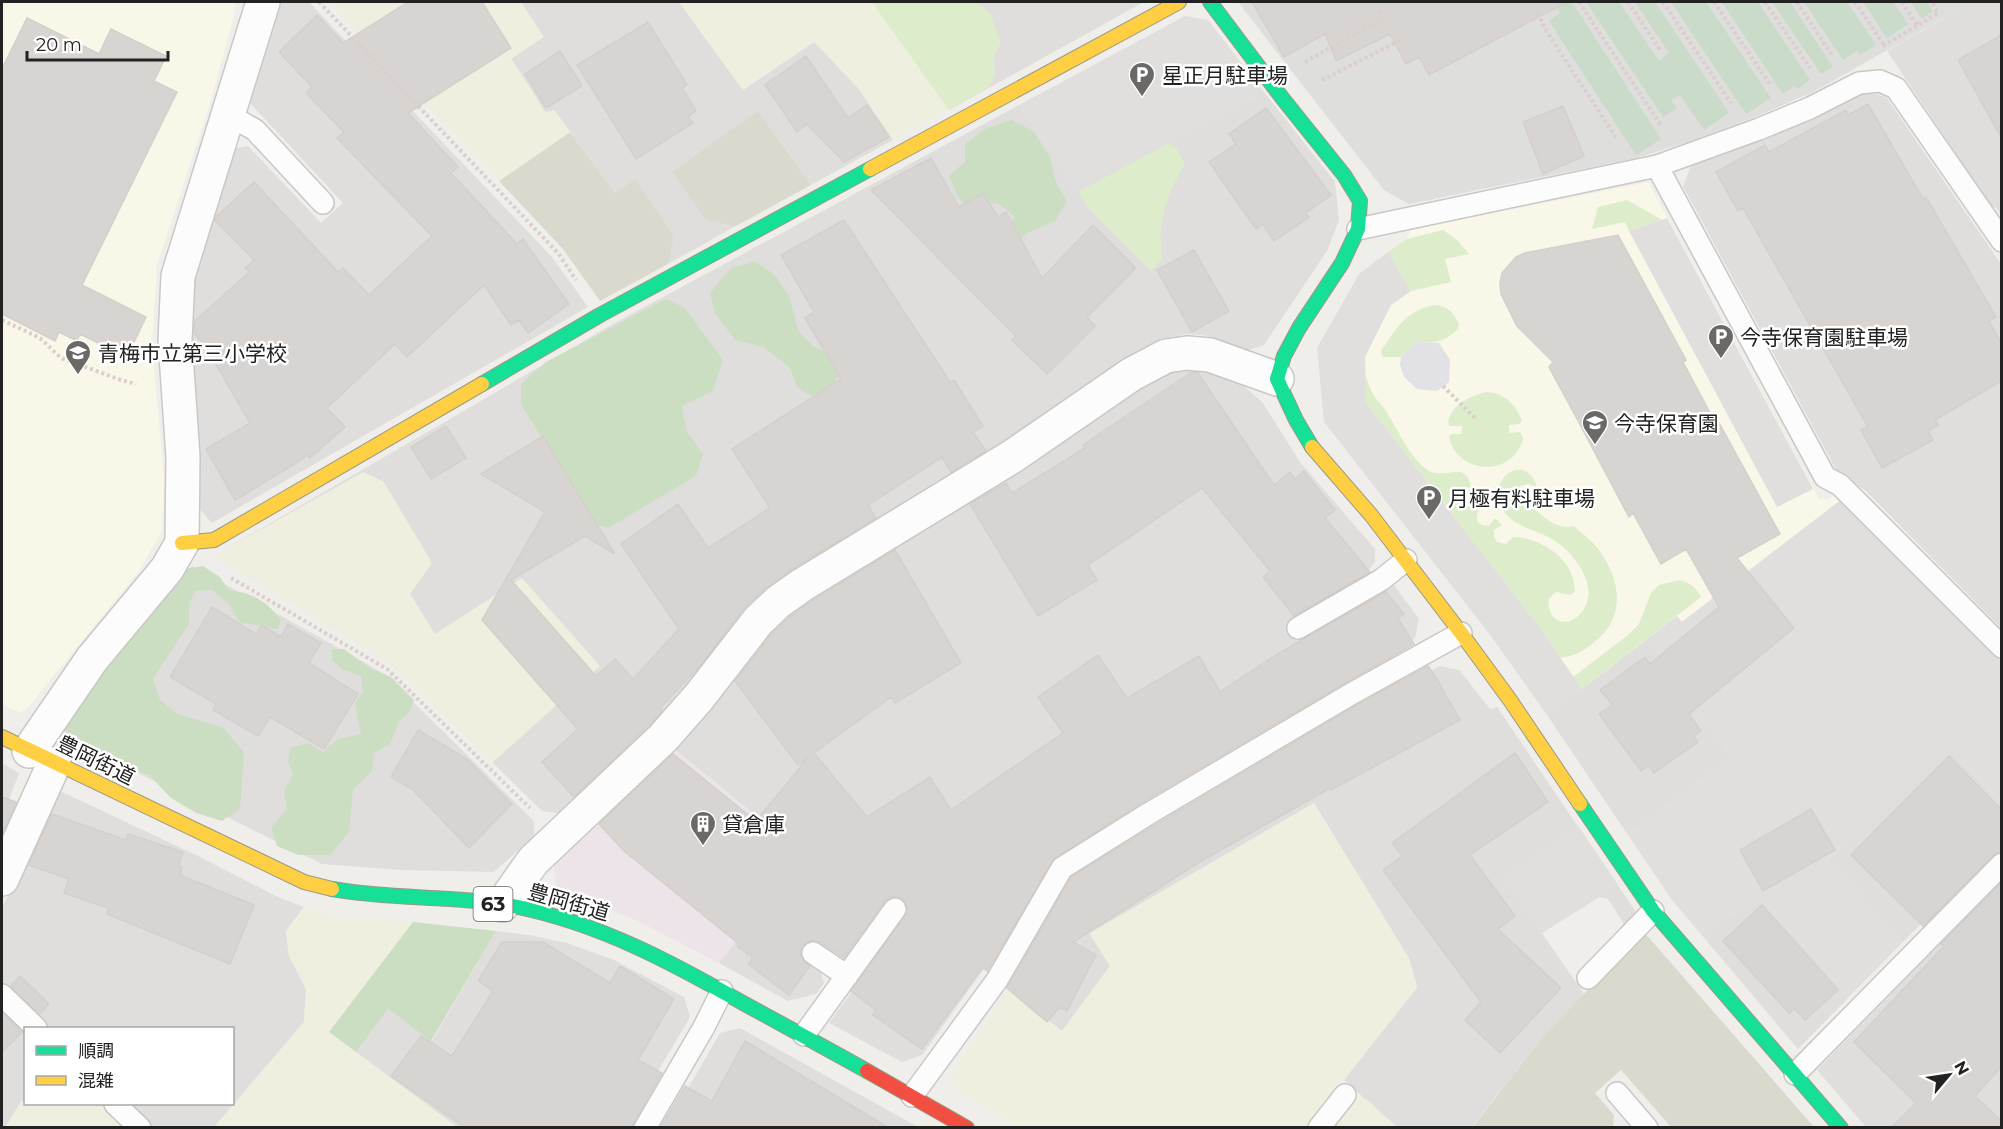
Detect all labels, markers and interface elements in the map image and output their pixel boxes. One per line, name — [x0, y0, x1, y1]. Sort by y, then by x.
scale bar — [27, 24, 168, 62]
text: 20 m — [36, 34, 82, 56]
parking icon: 星正月駐車場 — [1127, 60, 1157, 98]
place label: 星正月駐車場 — [1162, 63, 1288, 88]
parking icon: 今寺保育園駐車場 — [1706, 322, 1736, 360]
place label: 今寺保育園駐車場 — [1740, 325, 1908, 350]
school or university icon: 青梅市立第三小学校 — [63, 338, 93, 376]
place label: 青梅市立第三小学校 — [98, 341, 287, 366]
school or university icon: 今寺保育園 — [1580, 408, 1610, 446]
place label: 今寺保育園 — [1614, 411, 1719, 436]
parking icon: 月極有料駐車場 — [1414, 483, 1444, 521]
place label: 月極有料駐車場 — [1448, 486, 1595, 511]
street label: 豊岡街道 — [53, 730, 139, 790]
building icon: 貸倉庫 — [688, 809, 718, 847]
place label: 貸倉庫 — [722, 812, 785, 837]
street label: 豊岡街道 — [525, 878, 613, 926]
road number: 63 — [474, 887, 512, 921]
legend — [24, 1027, 234, 1105]
text: 順調 — [78, 1040, 114, 1062]
north arrow — [1919, 1045, 1979, 1105]
text: N — [1950, 1058, 1973, 1078]
text: 混雑 — [78, 1070, 114, 1092]

